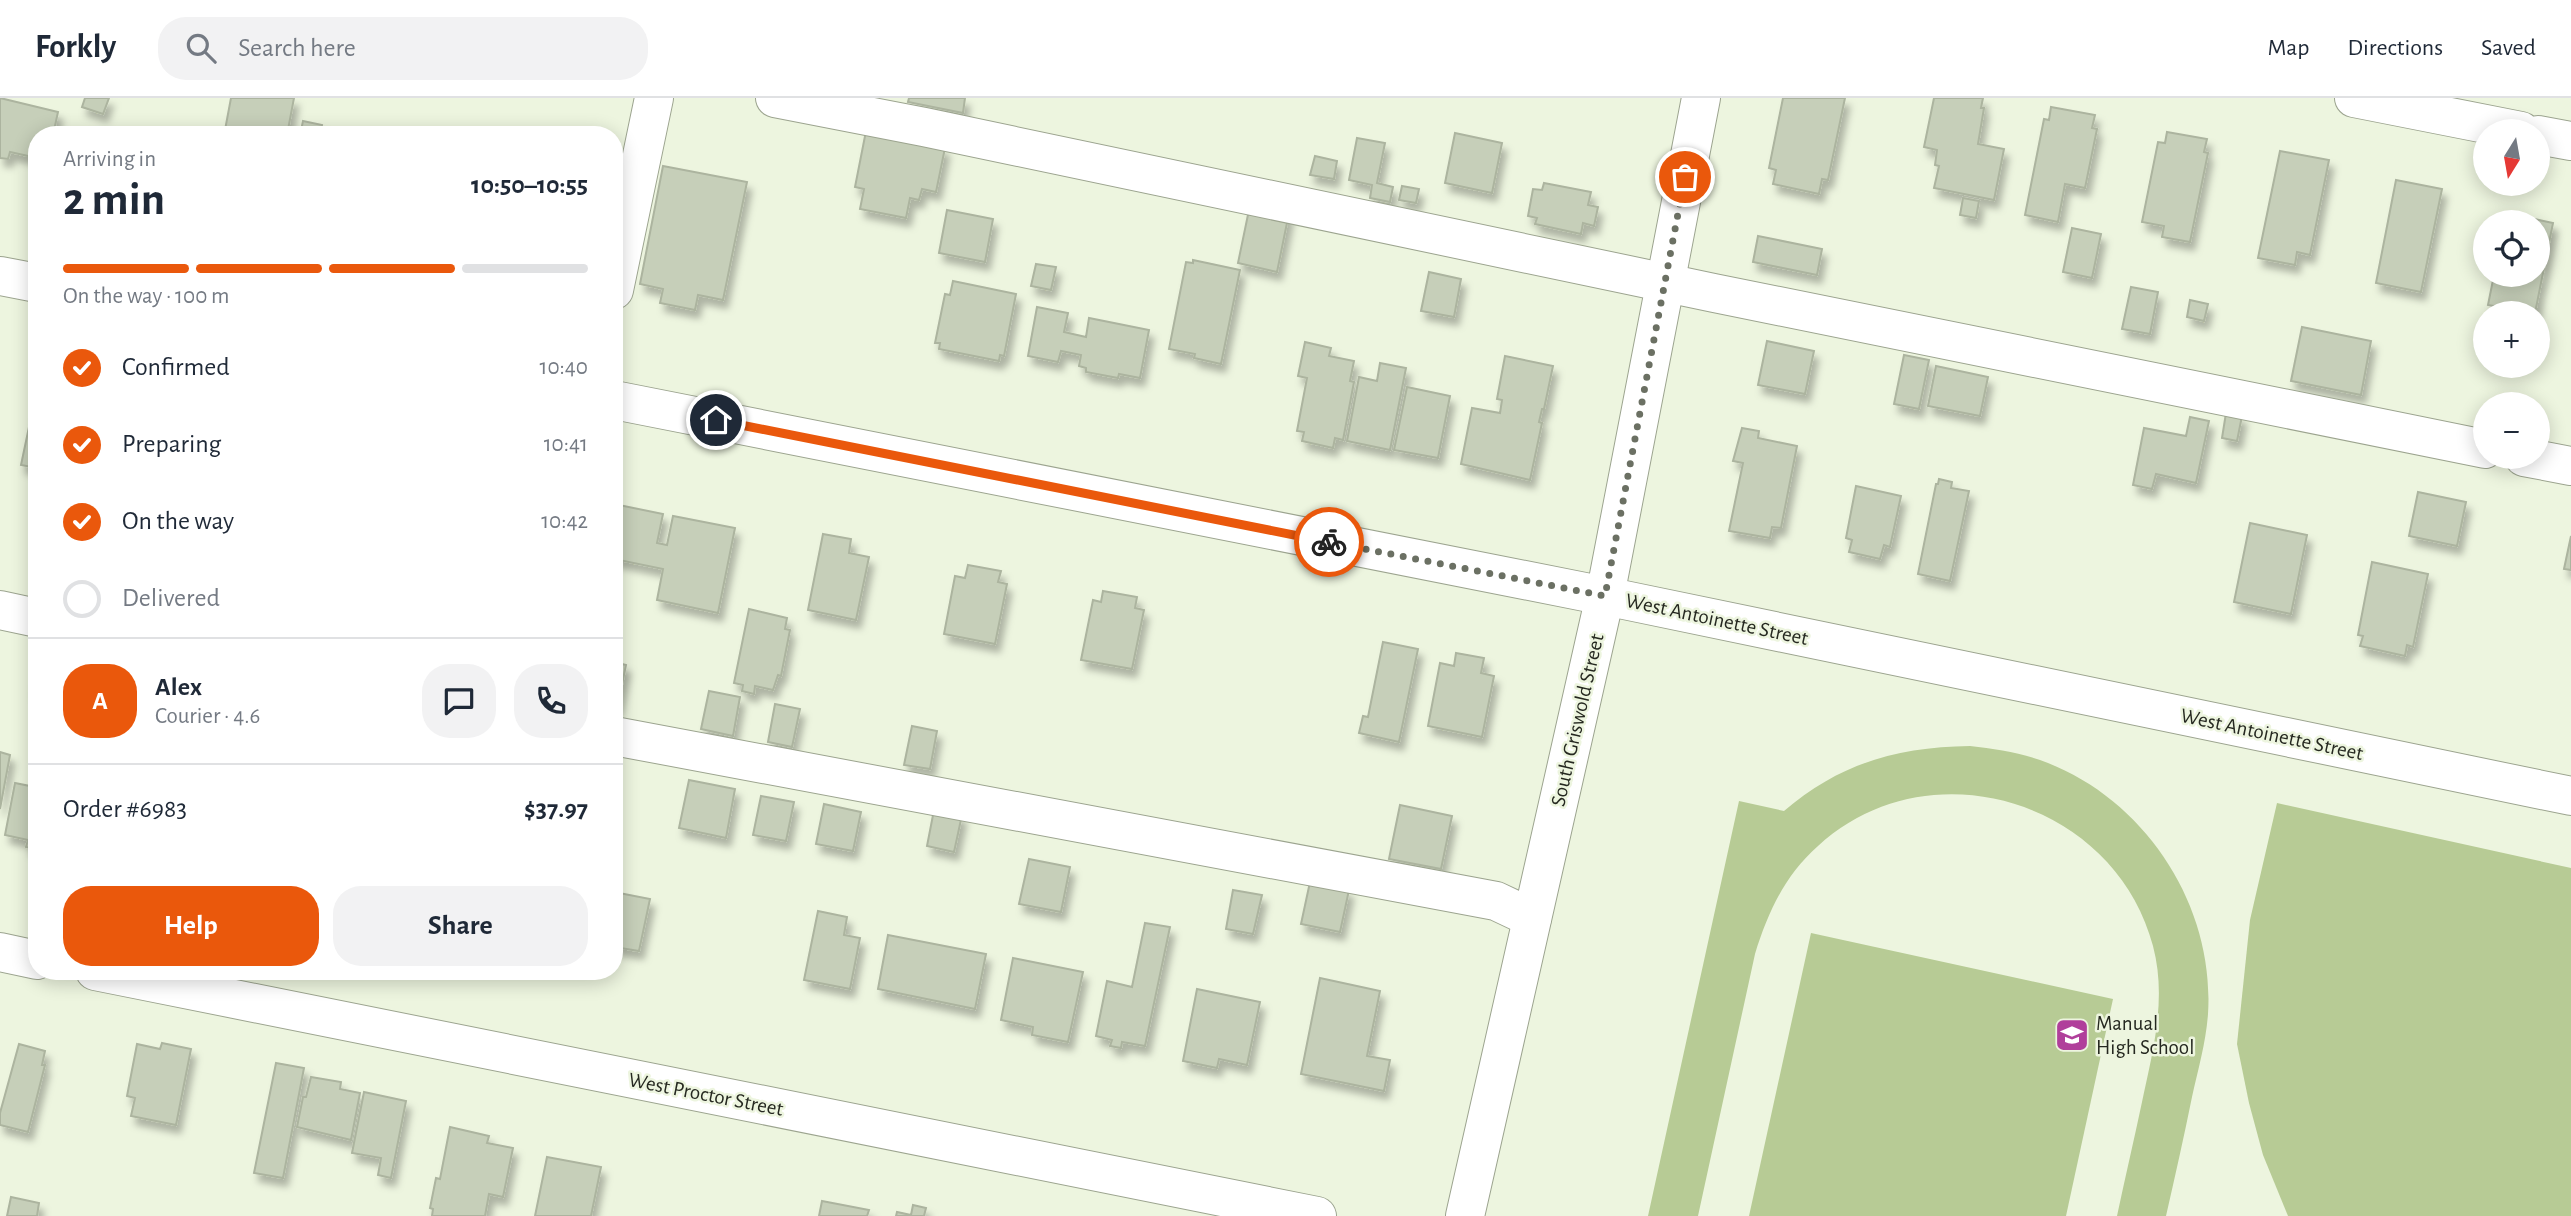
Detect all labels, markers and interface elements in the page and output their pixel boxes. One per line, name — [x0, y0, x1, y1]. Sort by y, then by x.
search box — [158, 17, 648, 80]
icon: search — [182, 29, 220, 67]
text: Forkly — [35, 31, 116, 64]
text: Search here — [238, 35, 356, 61]
text: Map — [2267, 36, 2309, 60]
text: Directions — [2347, 36, 2443, 60]
text: Saved — [2481, 36, 2536, 60]
north arrow — [2473, 119, 2550, 196]
map controls — [2473, 119, 2550, 469]
pin — [1655, 147, 1715, 207]
text: Arriving in — [63, 148, 156, 171]
icon: bag — [1666, 158, 1704, 196]
text: 10:50–10:55 — [471, 172, 588, 198]
text: 2 min — [63, 177, 165, 223]
button: locate — [2473, 210, 2550, 287]
text: On the way · 100 m — [63, 285, 230, 308]
button: + — [2473, 301, 2550, 378]
icon: check — [63, 349, 101, 387]
text: Confirmed — [122, 354, 230, 380]
text: 10:40 — [539, 356, 588, 379]
pin — [686, 390, 746, 450]
button: − — [2473, 392, 2550, 469]
icon: home — [697, 401, 735, 439]
icon: check — [63, 426, 101, 464]
text: Preparing — [122, 431, 221, 457]
text: 10:41 — [544, 433, 588, 456]
icon: check — [63, 503, 101, 541]
courier — [1294, 507, 1364, 577]
text: On the way — [122, 508, 234, 534]
text: 10:42 — [541, 510, 588, 533]
icon: bike — [1310, 523, 1348, 561]
text: Delivered — [122, 585, 220, 611]
street label: West Antoinette Street — [1624, 590, 1810, 649]
street label: South Griswold Street — [1547, 631, 1608, 808]
button: chat — [422, 664, 496, 738]
button: phone — [514, 664, 588, 738]
text: Alex — [155, 674, 202, 700]
text: A — [92, 688, 108, 714]
text: Courier · 4.6 — [155, 705, 260, 728]
street label: West Antoinette Street — [2179, 705, 2365, 764]
text: Order #6983 — [63, 796, 187, 822]
text: $37.97 — [524, 796, 588, 822]
button: Help — [63, 886, 319, 966]
button: Share — [333, 886, 588, 966]
place label: Manual High School — [2096, 1013, 2194, 1058]
school or university icon: Manual High School — [2053, 1016, 2091, 1054]
street label: West Proctor Street — [627, 1069, 785, 1120]

